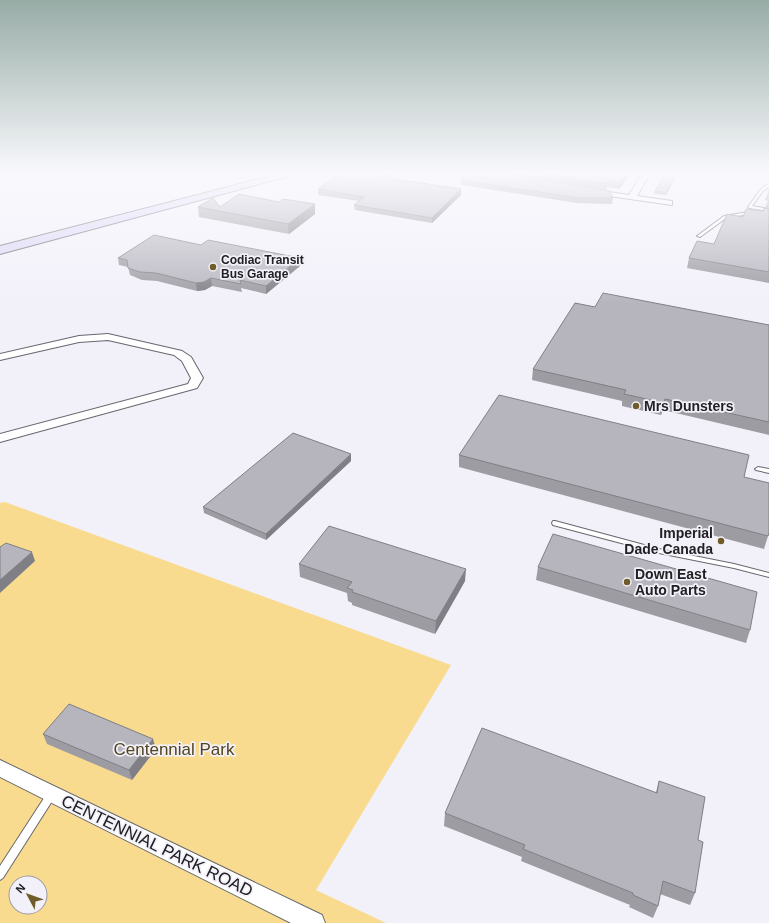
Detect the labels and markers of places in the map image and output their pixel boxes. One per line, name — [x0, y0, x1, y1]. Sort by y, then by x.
place label: Codiac Transit Bus Garage — [221, 253, 304, 281]
marker: Codiac Transit Bus Garage — [208, 262, 218, 272]
place label: Mrs Dunsters — [644, 398, 734, 414]
marker: Mrs Dunsters — [631, 401, 641, 411]
place label: Imperial Dade Canada — [624, 525, 713, 557]
marker: Imperial Dade Canada — [716, 536, 726, 546]
place label: Down East Auto Parts — [635, 566, 707, 598]
marker: Down East Auto Parts — [622, 577, 632, 587]

